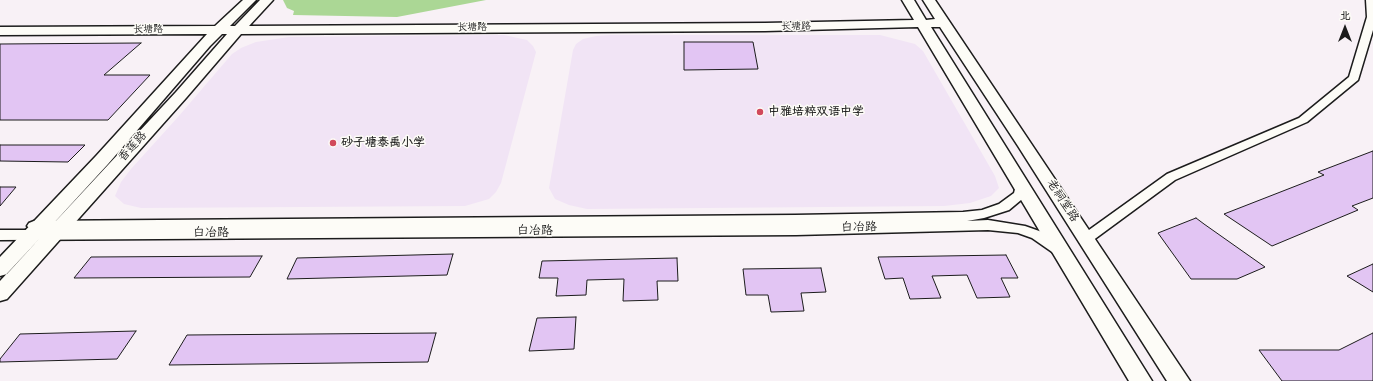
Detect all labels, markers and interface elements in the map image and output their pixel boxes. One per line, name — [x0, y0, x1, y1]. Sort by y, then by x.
north arrow — [1325, 8, 1365, 48]
text: 北 — [1340, 8, 1351, 23]
street label: 长塘路 — [781, 21, 811, 33]
street label: 长塘路 — [457, 22, 487, 34]
street label: 长塘路 — [133, 24, 163, 36]
place label: 中雅培粹双语中学 — [768, 105, 864, 119]
marker: 中雅培粹双语中学 — [755, 107, 765, 117]
street label: 香莲路 — [116, 129, 150, 165]
place label: 砂子塘泰禹小学 — [341, 136, 425, 150]
marker: 砂子塘泰禹小学 — [328, 138, 338, 148]
street label: 老祠堂路 — [1043, 177, 1081, 225]
street label: 白冶路 — [841, 220, 877, 236]
street label: 白冶路 — [517, 224, 553, 238]
street label: 白冶路 — [193, 226, 229, 240]

